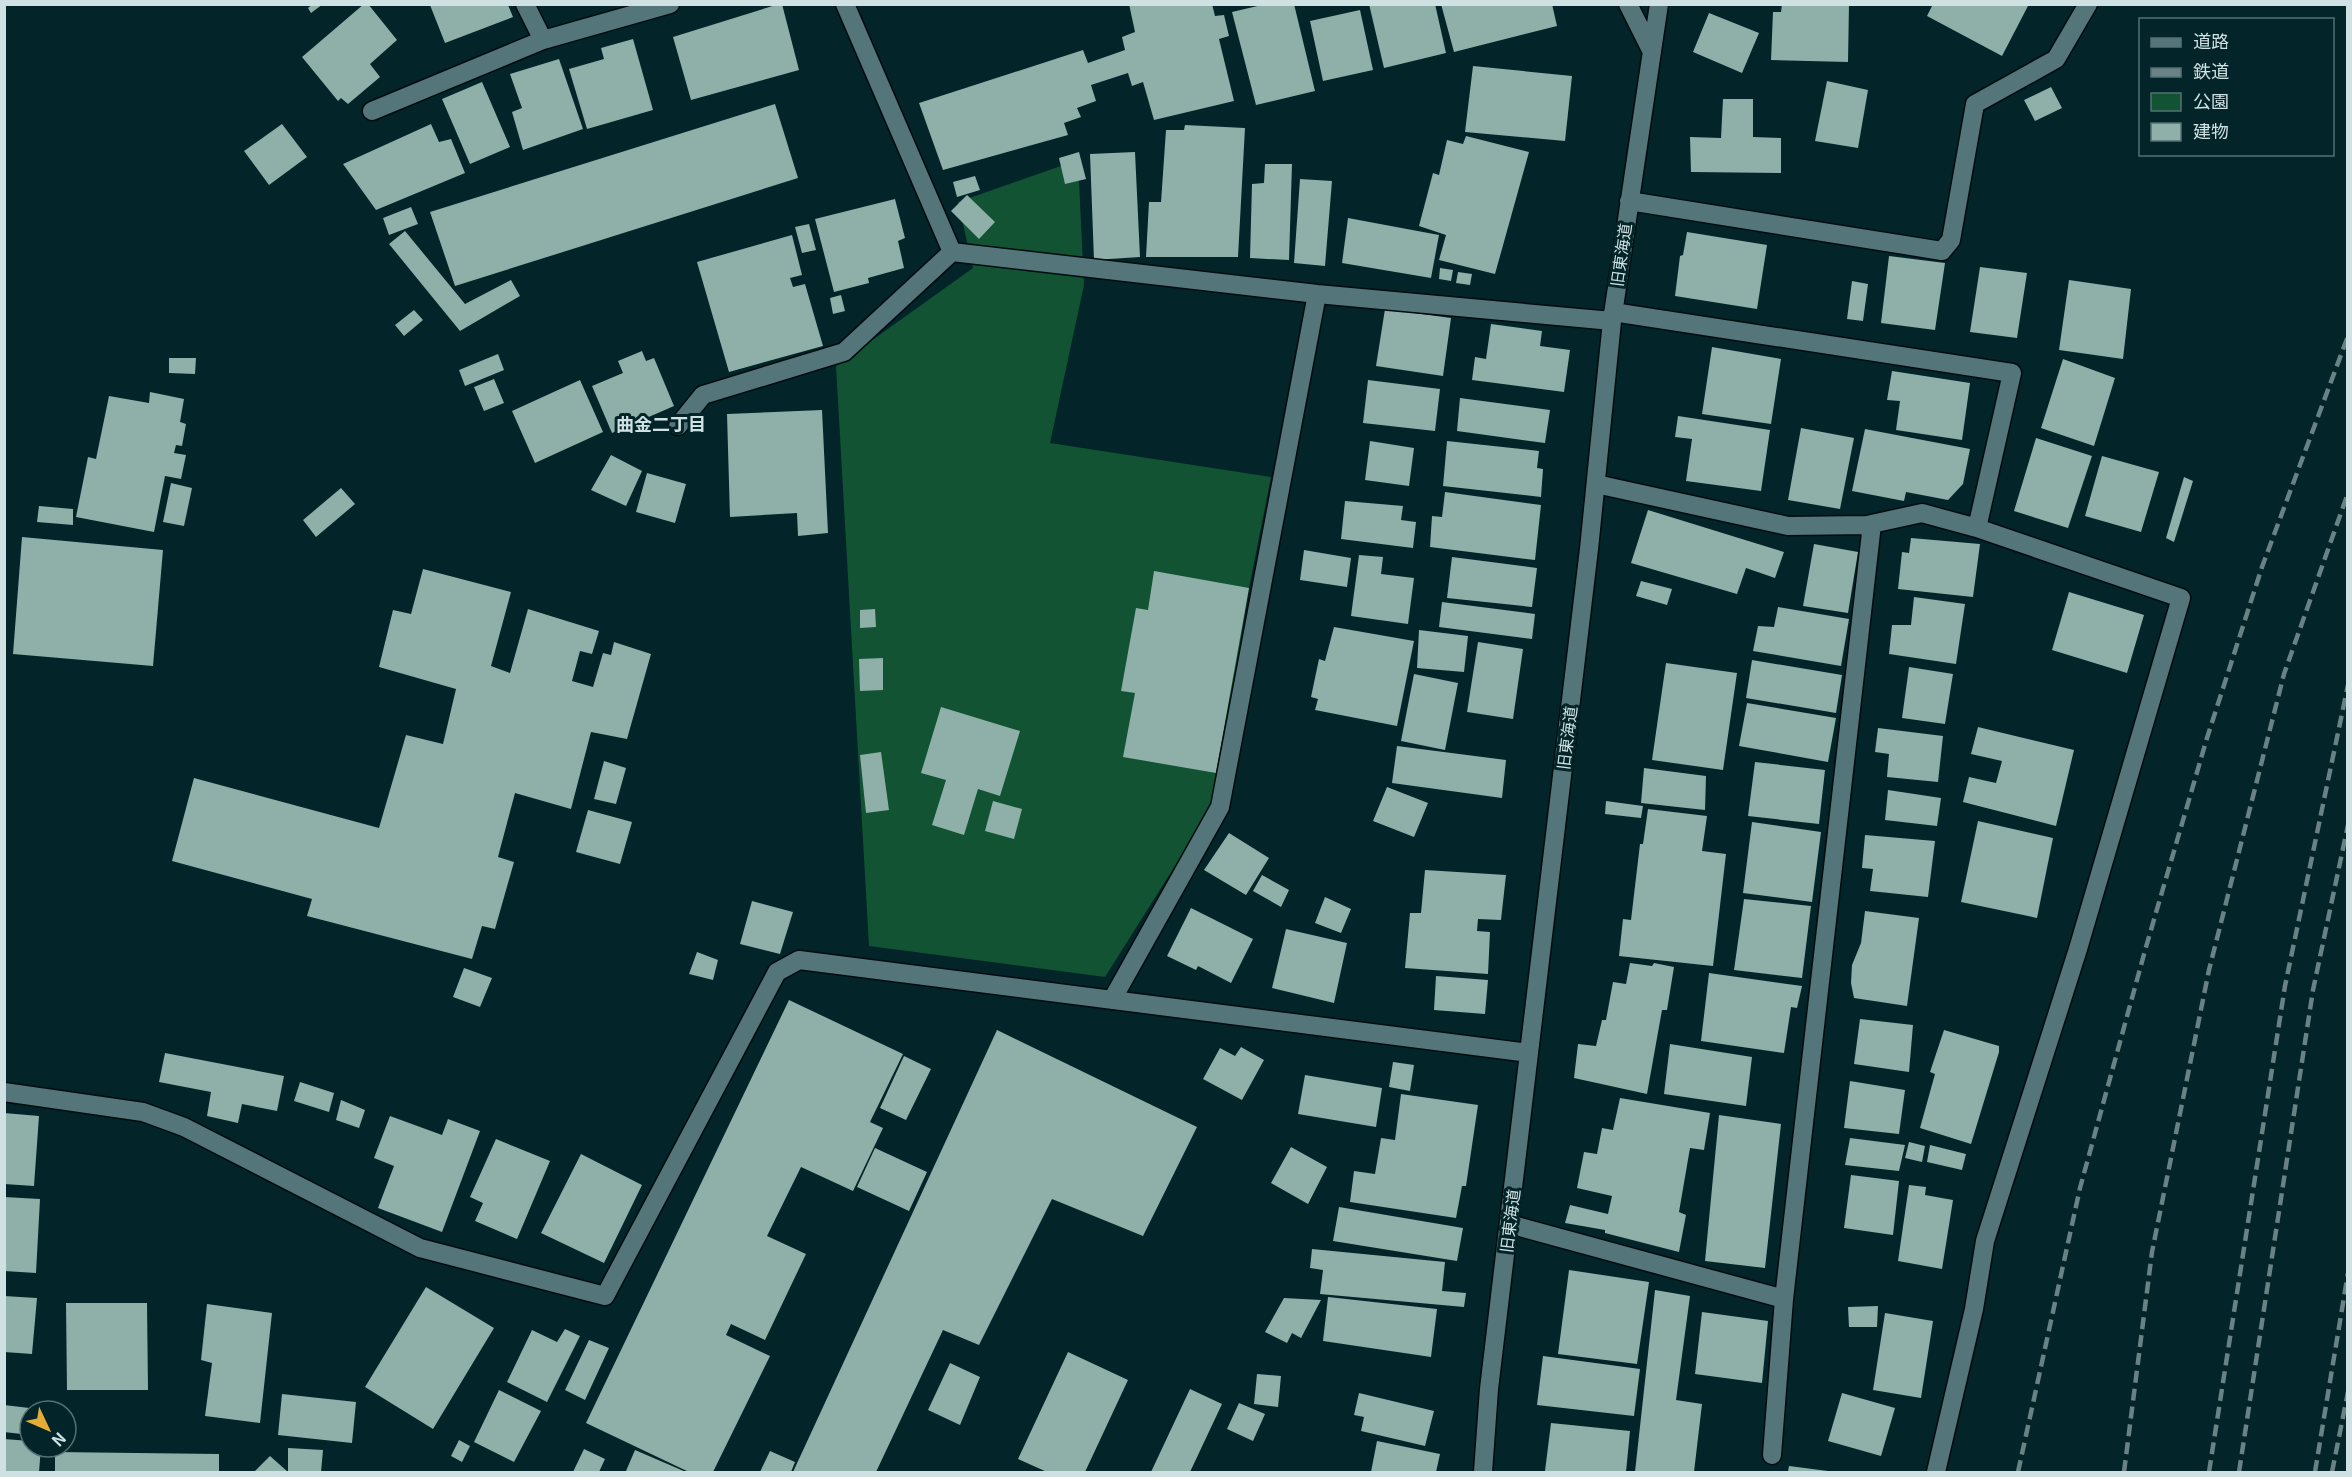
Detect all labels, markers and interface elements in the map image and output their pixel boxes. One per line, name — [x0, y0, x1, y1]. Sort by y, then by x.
legend — [2139, 18, 2334, 156]
text: 道路 — [2193, 27, 2229, 53]
text: 鉄道 — [2193, 57, 2229, 83]
text: 公園 — [2193, 87, 2229, 113]
text: 建物 — [2193, 117, 2229, 143]
street label: 旧東海道 — [1604, 221, 1636, 288]
district label: 曲金二丁目 — [616, 410, 706, 436]
street label: 旧東海道 — [1550, 705, 1582, 771]
street label: 旧東海道 — [1493, 1188, 1525, 1254]
north arrow — [18, 1399, 78, 1459]
text: N — [47, 1427, 72, 1453]

